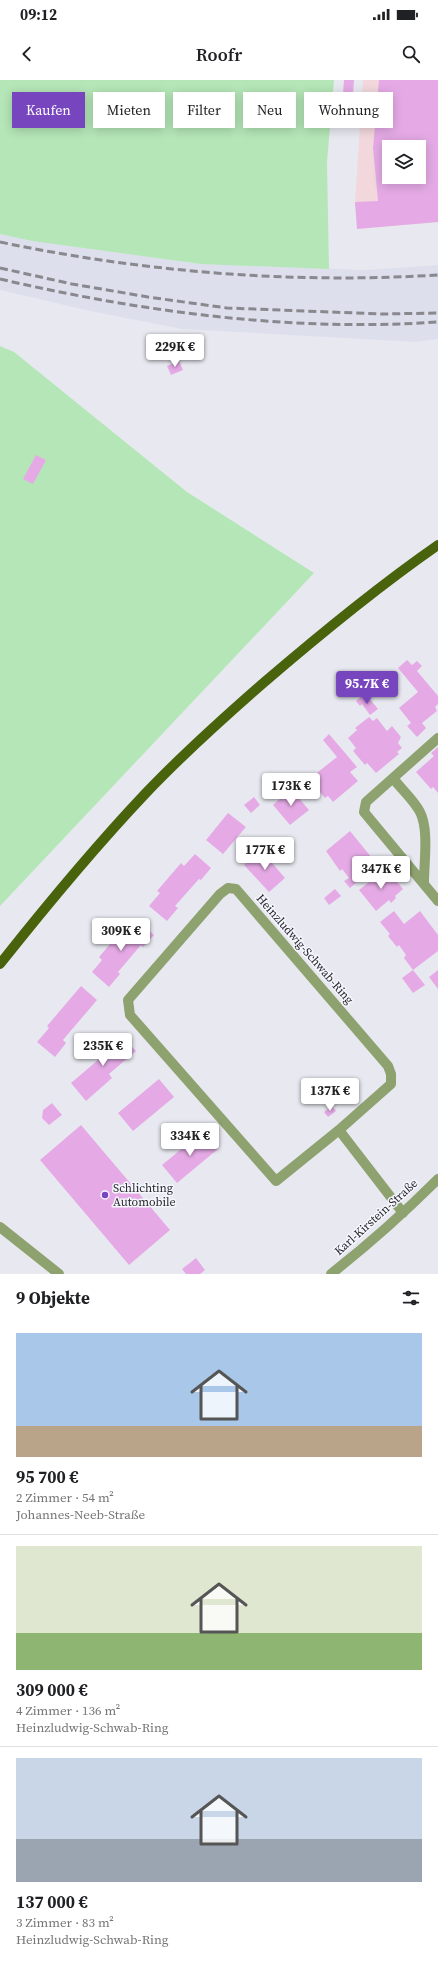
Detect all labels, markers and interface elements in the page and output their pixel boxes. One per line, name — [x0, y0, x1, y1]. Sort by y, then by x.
text: 09:12 — [20, 4, 57, 25]
text: Roofr — [196, 42, 242, 67]
icon: back — [16, 43, 38, 65]
icon: search — [400, 43, 422, 65]
chip: Kaufen — [12, 92, 85, 128]
chip: Mieten — [93, 92, 165, 128]
chip: Filter — [173, 92, 235, 128]
chip: Neu — [243, 92, 296, 128]
chip: Wohnung — [304, 92, 393, 128]
map controls — [382, 140, 426, 184]
button: layers — [382, 140, 426, 184]
pin: 229K € — [142, 334, 208, 368]
text: 229K € — [155, 338, 195, 355]
pin: 95.7K € — [330, 671, 404, 705]
text: 95.7K € — [345, 675, 389, 692]
pin: 173K € — [258, 773, 324, 807]
text: 173K € — [271, 777, 311, 794]
pin: 177K € — [232, 837, 298, 871]
text: 177K € — [245, 841, 285, 858]
pin: 347K € — [348, 856, 414, 890]
text: 347K € — [361, 860, 401, 877]
street label: Heinzludwig-Schwab-Ring — [253, 891, 357, 1007]
pin: 309K € — [88, 918, 154, 952]
text: 309K € — [101, 922, 141, 939]
pin: 235K € — [70, 1033, 136, 1067]
text: 235K € — [83, 1037, 123, 1054]
pin: 137K € — [297, 1078, 363, 1112]
text: 137K € — [310, 1082, 350, 1099]
pin: 334K € — [157, 1123, 223, 1157]
text: 334K € — [170, 1127, 210, 1144]
street label: Karl-Kirstein-Straße — [331, 1175, 421, 1259]
place label: Schlichting Automobile — [113, 1180, 176, 1210]
marker: Schlichting Automobile — [100, 1190, 110, 1200]
text: 9 Objekte — [16, 1286, 90, 1310]
icon: filters — [400, 1287, 422, 1309]
icon: home — [183, 1359, 255, 1431]
text: 95 700 € — [16, 1465, 79, 1489]
text: 2 Zimmer · 54 m² — [16, 1489, 114, 1506]
text: Johannes-Neeb-Straße — [16, 1506, 145, 1523]
icon: home — [183, 1572, 255, 1644]
text: 309 000 € — [16, 1678, 88, 1702]
text: 4 Zimmer · 136 m² — [16, 1702, 120, 1719]
text: Heinzludwig-Schwab-Ring — [16, 1719, 169, 1736]
icon: home — [183, 1784, 255, 1856]
text: 137 000 € — [16, 1890, 88, 1914]
text: 3 Zimmer · 83 m² — [16, 1914, 114, 1931]
text: Heinzludwig-Schwab-Ring — [16, 1931, 169, 1948]

